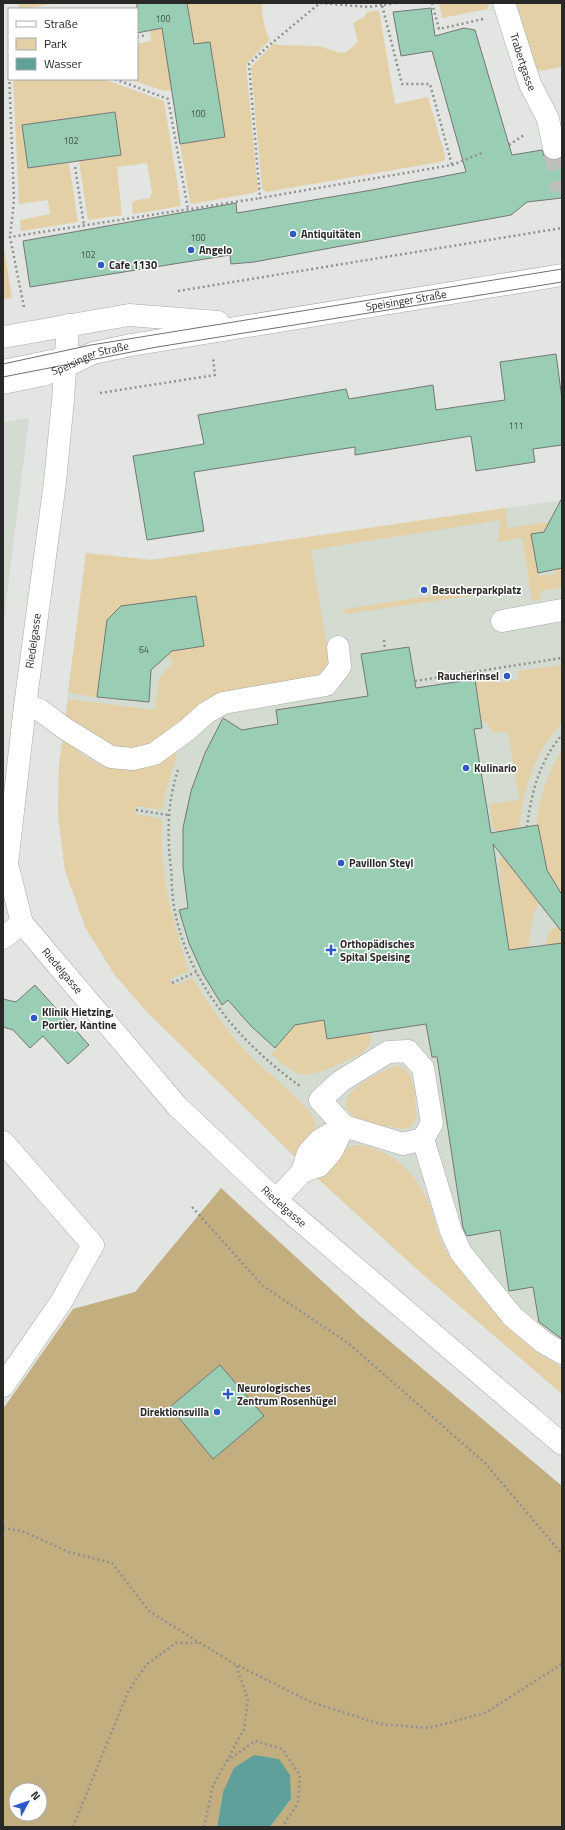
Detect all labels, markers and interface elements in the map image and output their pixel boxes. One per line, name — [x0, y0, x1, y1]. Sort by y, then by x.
legend — [8, 8, 138, 80]
house number: 100 — [155, 12, 171, 25]
text: Straße — [44, 14, 78, 33]
street label: Trabertgasse — [506, 31, 541, 94]
text: Park — [44, 34, 67, 53]
text: Wasser — [44, 54, 82, 73]
house number: 100 — [190, 107, 206, 120]
house number: 102 — [63, 134, 79, 147]
place label: Antiquitäten — [301, 226, 361, 242]
marker: Antiquitäten — [288, 229, 298, 239]
house number: 100 — [190, 231, 206, 244]
place label: Angelo — [199, 242, 232, 258]
marker: Angelo — [186, 245, 196, 255]
house number: 102 — [80, 248, 96, 261]
place label: Cafe 1130 — [109, 257, 157, 273]
marker: Cafe 1130 — [96, 260, 106, 270]
street label: Speisinger Straße — [365, 286, 448, 315]
street label: Speisinger Straße — [49, 338, 131, 379]
house number: 111 — [508, 419, 524, 432]
place label: Besucherparkplatz — [432, 582, 521, 598]
marker: Besucherparkplatz — [419, 585, 429, 595]
street label: Riedelgasse — [21, 612, 45, 670]
house number: 64 — [139, 643, 149, 656]
place label: Raucherinsel — [437, 668, 499, 684]
marker: Raucherinsel — [502, 671, 512, 681]
place label: Kulinario — [474, 760, 517, 776]
marker: Kulinario — [461, 763, 471, 773]
place label: Pavillon Steyl — [349, 855, 414, 871]
marker: Pavillon Steyl — [336, 858, 346, 868]
place label: Orthopädisches Spital Speising — [340, 936, 415, 965]
street label: Riedelgasse — [38, 944, 87, 997]
marker: Orthopädisches Spital Speising — [325, 944, 337, 956]
place label: Klinik Hietzing, Portier, Kantine — [42, 1004, 117, 1033]
marker: Klinik Hietzing, Portier, Kantine — [29, 1013, 39, 1023]
street label: Riedelgasse — [258, 1182, 310, 1231]
place label: Neurologisches Zentrum Rosenhügel — [237, 1380, 336, 1409]
marker: Neurologisches Zentrum Rosenhügel — [222, 1388, 234, 1400]
place label: Direktionsvilla — [140, 1404, 209, 1420]
marker: Direktionsvilla — [212, 1407, 222, 1417]
north arrow — [8, 1782, 48, 1822]
text: N — [27, 1788, 44, 1804]

